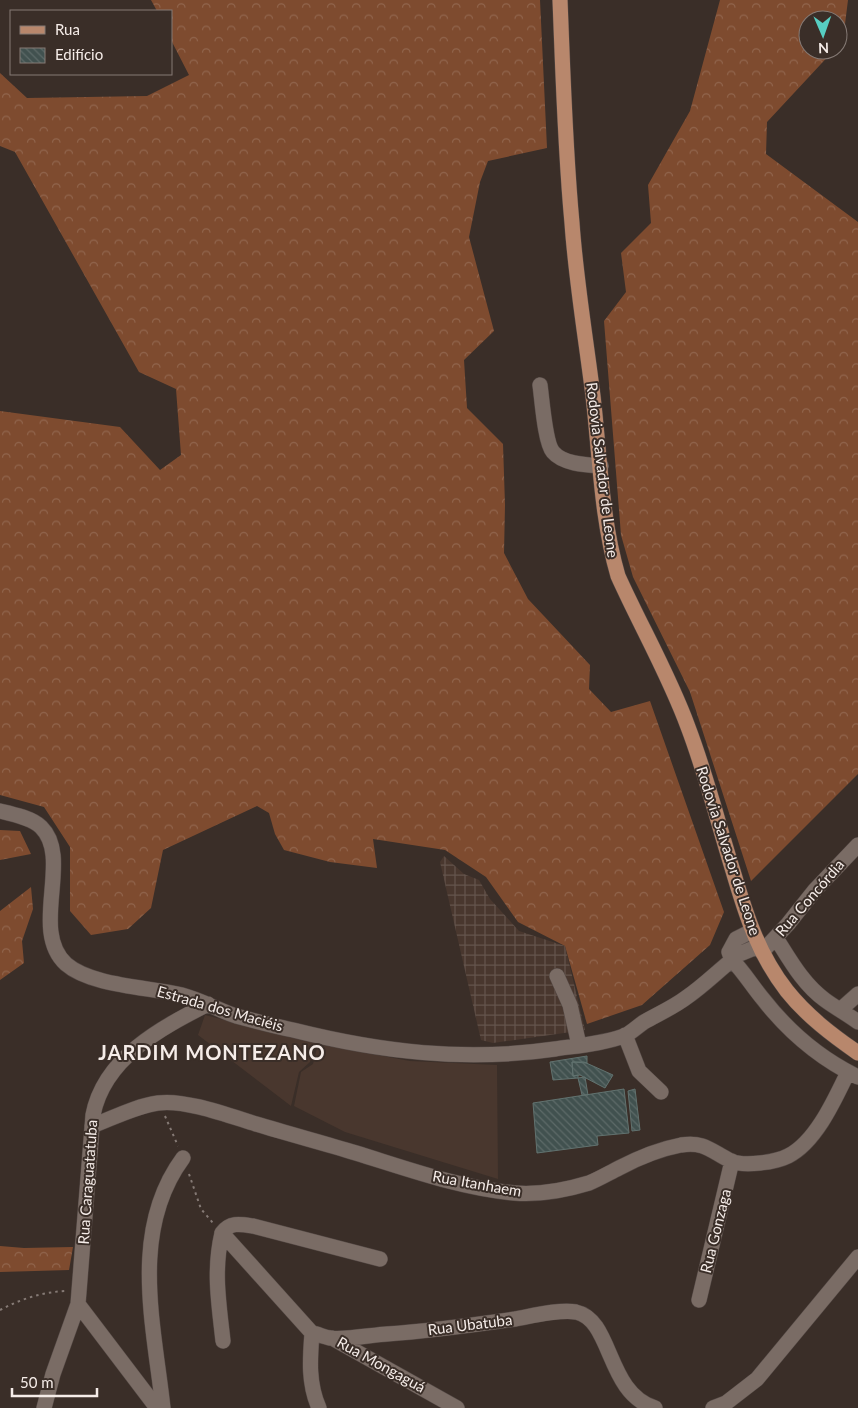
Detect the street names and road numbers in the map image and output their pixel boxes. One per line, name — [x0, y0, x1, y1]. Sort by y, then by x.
street label: Rodovia Salvador de Leone — [583, 381, 623, 559]
street label: Rodovia Salvador de Leone — [693, 764, 765, 938]
street label: Rua Concórdia — [771, 855, 847, 939]
street label: Estrada dos Maciéis — [155, 981, 285, 1035]
street label: Rua Caraguatatuba — [74, 1119, 100, 1245]
street label: Rua Itanhaem — [431, 1166, 523, 1200]
street label: Rua Gonzaga — [696, 1187, 734, 1275]
street label: Rua Ubatuba — [427, 1310, 513, 1338]
street label: Rua Mongaguá — [334, 1332, 429, 1396]

